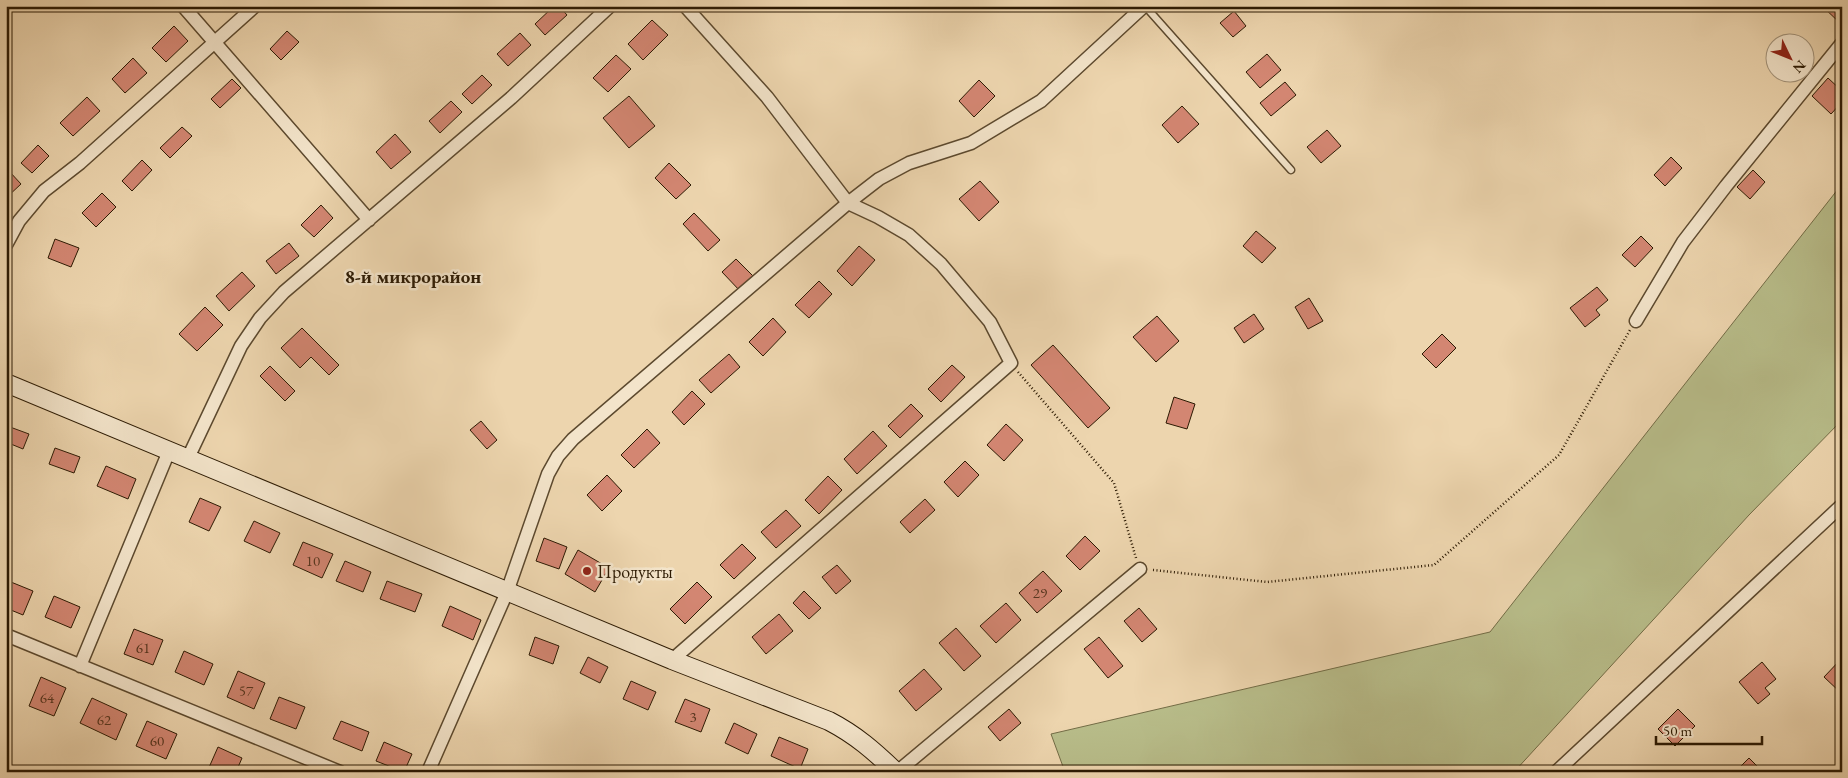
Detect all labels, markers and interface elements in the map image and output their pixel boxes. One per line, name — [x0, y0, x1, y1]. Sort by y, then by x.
north arrow — [1766, 32, 1816, 82]
text: N — [1789, 57, 1810, 78]
district label: 8-й микрорайон — [345, 264, 481, 289]
house number: 10 — [306, 551, 320, 570]
place label: Продукты — [597, 560, 673, 583]
marker: Продукты — [581, 565, 593, 577]
house number: 29 — [1033, 583, 1047, 602]
house number: 61 — [136, 638, 150, 657]
house number: 57 — [239, 681, 254, 700]
house number: 64 — [40, 688, 55, 707]
house number: 3 — [689, 707, 697, 726]
house number: 62 — [97, 710, 112, 729]
scale bar — [1656, 713, 1762, 745]
text: 50 m — [1663, 721, 1692, 740]
house number: 60 — [150, 731, 164, 750]

